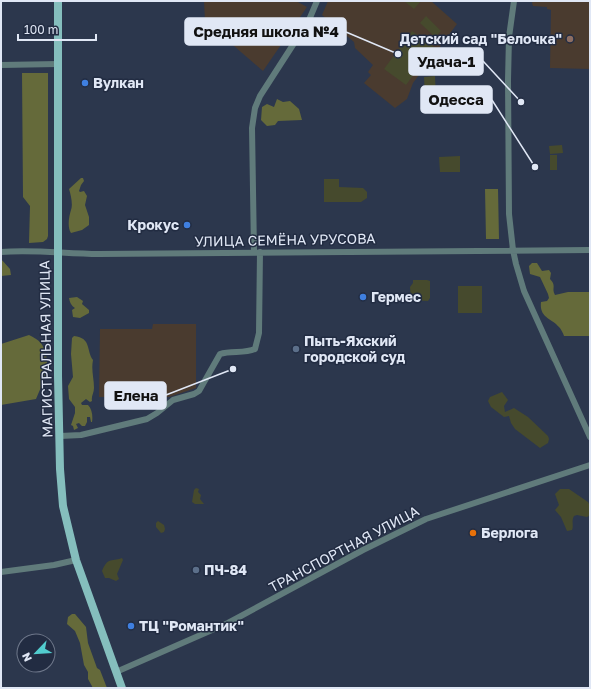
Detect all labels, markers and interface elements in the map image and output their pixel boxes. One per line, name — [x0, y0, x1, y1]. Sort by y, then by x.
scale bar — [18, 16, 96, 42]
callout: Средняя школа №4 — [185, 18, 346, 45]
text: 100 m — [24, 22, 58, 37]
text: Средняя школа №4 — [193, 22, 339, 40]
place label: Детский сад "Белочка" — [400, 30, 562, 47]
marker: Детский сад "Белочка" — [565, 34, 575, 44]
callout: Удача-1 — [409, 48, 483, 75]
text: Удача-1 — [417, 52, 475, 70]
place label: Вулкан — [93, 74, 144, 91]
marker: Вулкан — [80, 78, 90, 88]
callout: Одесса — [421, 86, 492, 113]
text: Одесса — [428, 90, 484, 108]
place label: Крокус — [127, 216, 179, 233]
marker: Крокус — [182, 220, 192, 230]
street label: УЛИЦА СЕМЁНА УРУСОВА — [194, 229, 376, 250]
street label: МАГИСТРАЛЬНАЯ УЛИЦА — [35, 260, 56, 438]
place label: Гермес — [371, 288, 421, 305]
marker: Гермес — [358, 292, 368, 302]
place label: Пыть-Яхский городской суд — [304, 332, 406, 365]
marker: Пыть-Яхский городской суд — [291, 344, 301, 354]
callout: Елена — [105, 382, 166, 409]
text: Елена — [113, 386, 159, 404]
street label: ТРАНСПОРТНАЯ УЛИЦА — [266, 501, 422, 595]
place label: Берлога — [481, 524, 538, 541]
marker: Берлога — [468, 528, 478, 538]
place label: ПЧ-84 — [204, 561, 247, 578]
marker: ПЧ-84 — [191, 565, 201, 575]
place label: ТЦ "Романтик" — [139, 617, 244, 634]
marker: ТЦ "Романтик" — [126, 621, 136, 631]
north arrow — [16, 633, 56, 673]
text: N — [19, 651, 34, 664]

